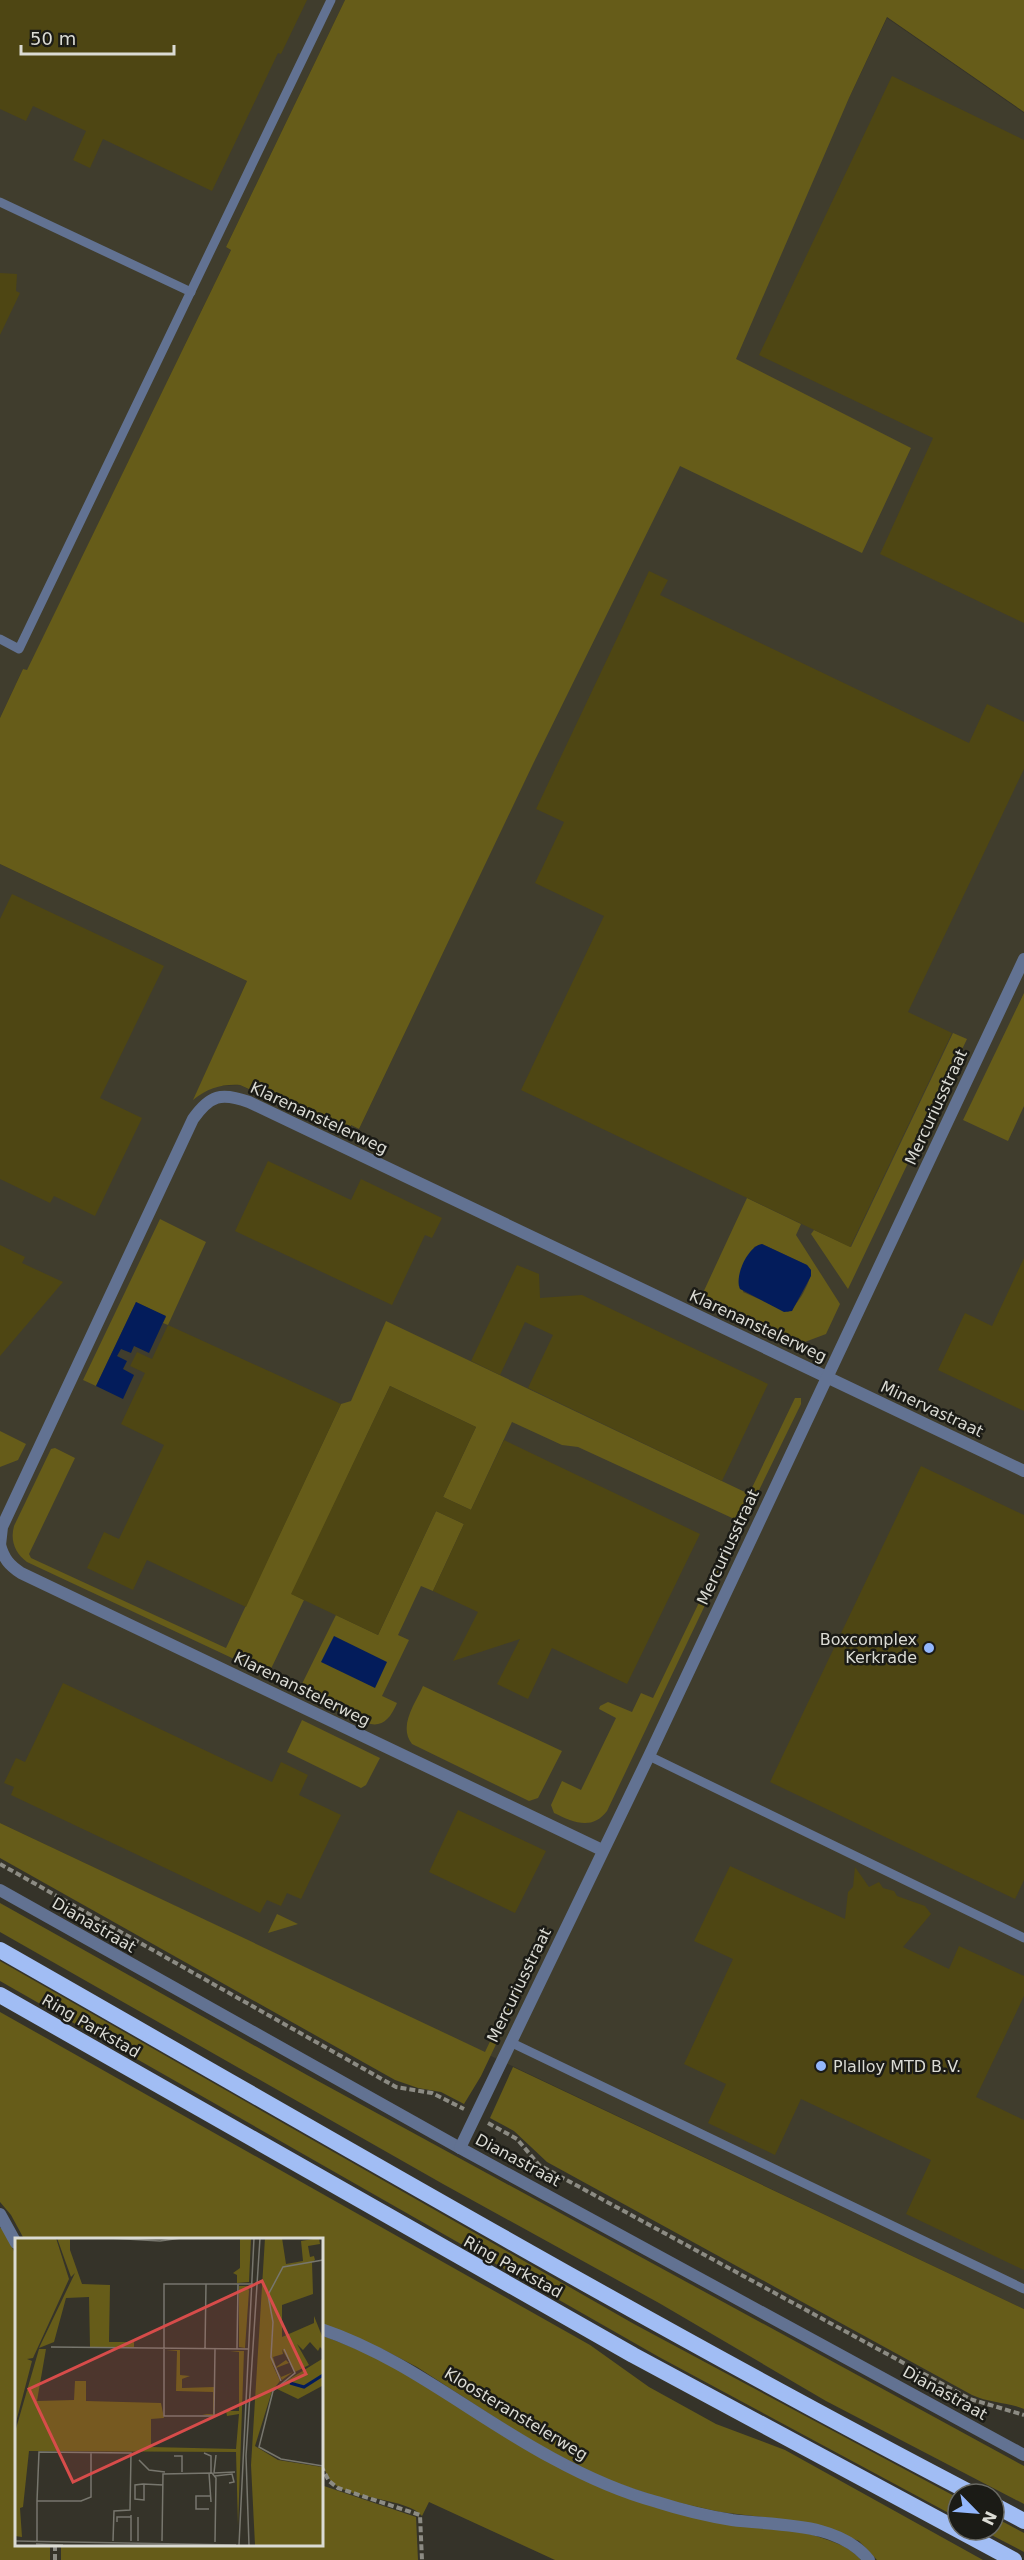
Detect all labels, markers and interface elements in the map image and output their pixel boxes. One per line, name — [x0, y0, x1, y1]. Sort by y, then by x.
scale bar — [21, 18, 174, 56]
text: 50 m — [30, 28, 76, 49]
street label: Mercuriusstraat — [901, 1046, 971, 1168]
street label: Klarenanstelerweg — [247, 1078, 391, 1158]
street label: Klarenanstelerweg — [686, 1286, 830, 1366]
street label: Minervastraat — [878, 1377, 986, 1441]
street label: Mercuriusstraat — [693, 1486, 763, 1608]
place label: Boxcomplex Kerkrade — [820, 1630, 917, 1667]
marker: Boxcomplex Kerkrade — [922, 1641, 936, 1655]
street label: Klarenanstelerweg — [231, 1648, 373, 1730]
street label: Dianastraat — [49, 1893, 139, 1957]
street label: Mercuriusstraat — [483, 1924, 555, 2046]
street label: Ring Parkstad — [39, 1990, 143, 2062]
place label: Plalloy MTD B.V. — [833, 2057, 961, 2076]
marker: Plalloy MTD B.V. — [814, 2059, 828, 2073]
street label: Dianastraat — [472, 2130, 564, 2190]
street label: Ring Parkstad — [460, 2232, 566, 2302]
inset map — [15, 2238, 322, 2545]
street label: Dianastraat — [899, 2362, 991, 2424]
street label: Kloosteranstelerweg — [441, 2364, 591, 2464]
north arrow — [946, 2482, 1006, 2542]
text: N — [978, 2508, 1001, 2528]

